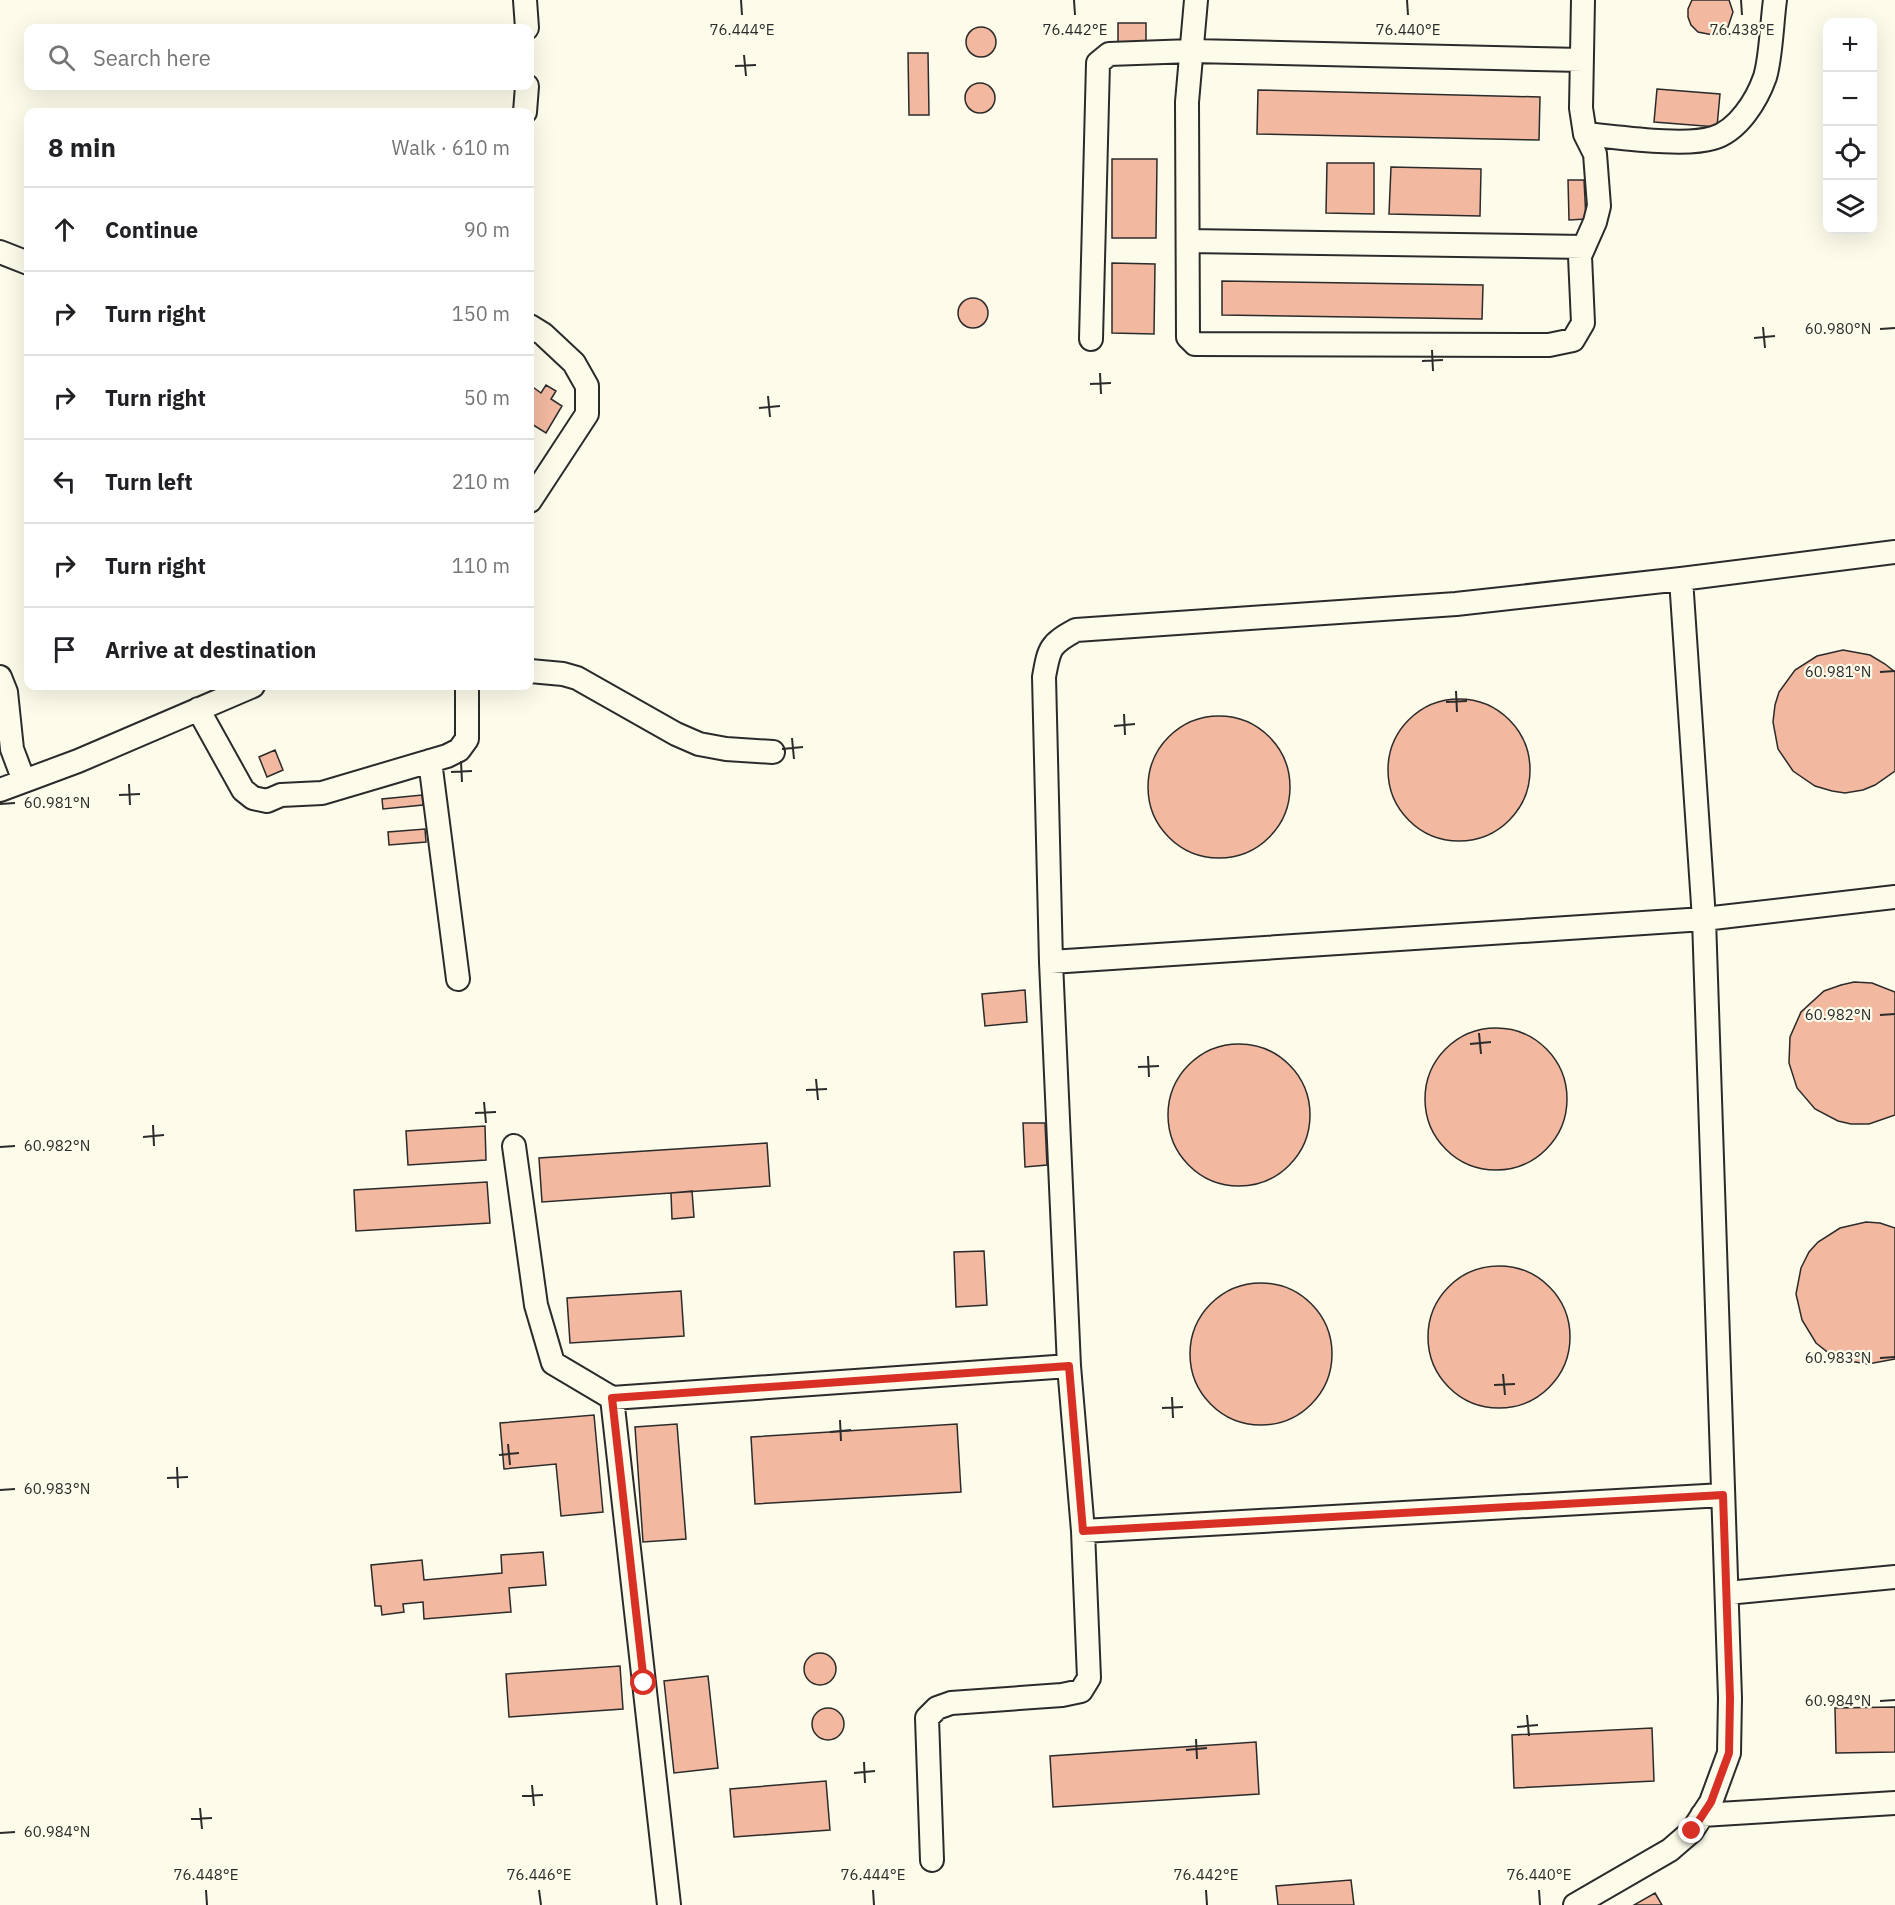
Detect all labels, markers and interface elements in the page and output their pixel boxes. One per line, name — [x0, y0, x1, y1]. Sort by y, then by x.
map controls — [1823, 18, 1877, 234]
button: + — [1823, 18, 1877, 72]
text: 76.444°E — [710, 20, 774, 39]
text: 76.442°E — [1043, 20, 1107, 39]
text: 76.440°E — [1376, 20, 1440, 39]
text: 76.438°E — [1710, 20, 1774, 39]
search box — [24, 24, 534, 90]
icon: search — [45, 41, 78, 74]
text: Search here — [93, 43, 211, 72]
button: − — [1823, 72, 1877, 126]
button: locate — [1823, 126, 1877, 180]
text: 8 min — [48, 130, 116, 164]
text: Walk · 610 m — [392, 134, 510, 161]
button: layers — [1823, 180, 1877, 234]
icon: ahead — [48, 213, 81, 246]
text: Continue — [105, 215, 198, 244]
text: 90 m — [464, 216, 510, 243]
icon: right — [48, 297, 81, 330]
text: Turn right — [105, 299, 206, 328]
text: 150 m — [452, 300, 510, 327]
text: 60.980°N — [1805, 319, 1871, 338]
icon: right — [48, 381, 81, 414]
text: Turn right — [105, 383, 206, 412]
text: 50 m — [464, 384, 510, 411]
icon: left — [48, 465, 81, 498]
text: Turn left — [105, 467, 193, 496]
text: 210 m — [452, 468, 510, 495]
icon: right — [48, 549, 81, 582]
text: Turn right — [105, 551, 206, 580]
text: 110 m — [452, 552, 510, 579]
icon: arrive — [48, 633, 81, 666]
text: Arrive at destination — [105, 635, 316, 664]
text: 60.981°N — [1805, 662, 1871, 681]
text: 60.981°N — [24, 793, 90, 812]
text: 60.982°N — [1805, 1005, 1871, 1024]
text: 60.982°N — [24, 1136, 90, 1155]
text: 60.983°N — [1805, 1348, 1871, 1367]
text: 60.983°N — [24, 1479, 90, 1498]
route start — [630, 1669, 656, 1695]
text: 60.984°N — [1805, 1691, 1871, 1710]
route end — [1678, 1817, 1704, 1843]
text: 60.984°N — [24, 1822, 90, 1841]
text: 76.448°E — [174, 1865, 238, 1884]
text: 76.446°E — [507, 1865, 571, 1884]
text: 76.444°E — [841, 1865, 905, 1884]
text: 76.442°E — [1174, 1865, 1238, 1884]
text: 76.440°E — [1507, 1865, 1571, 1884]

